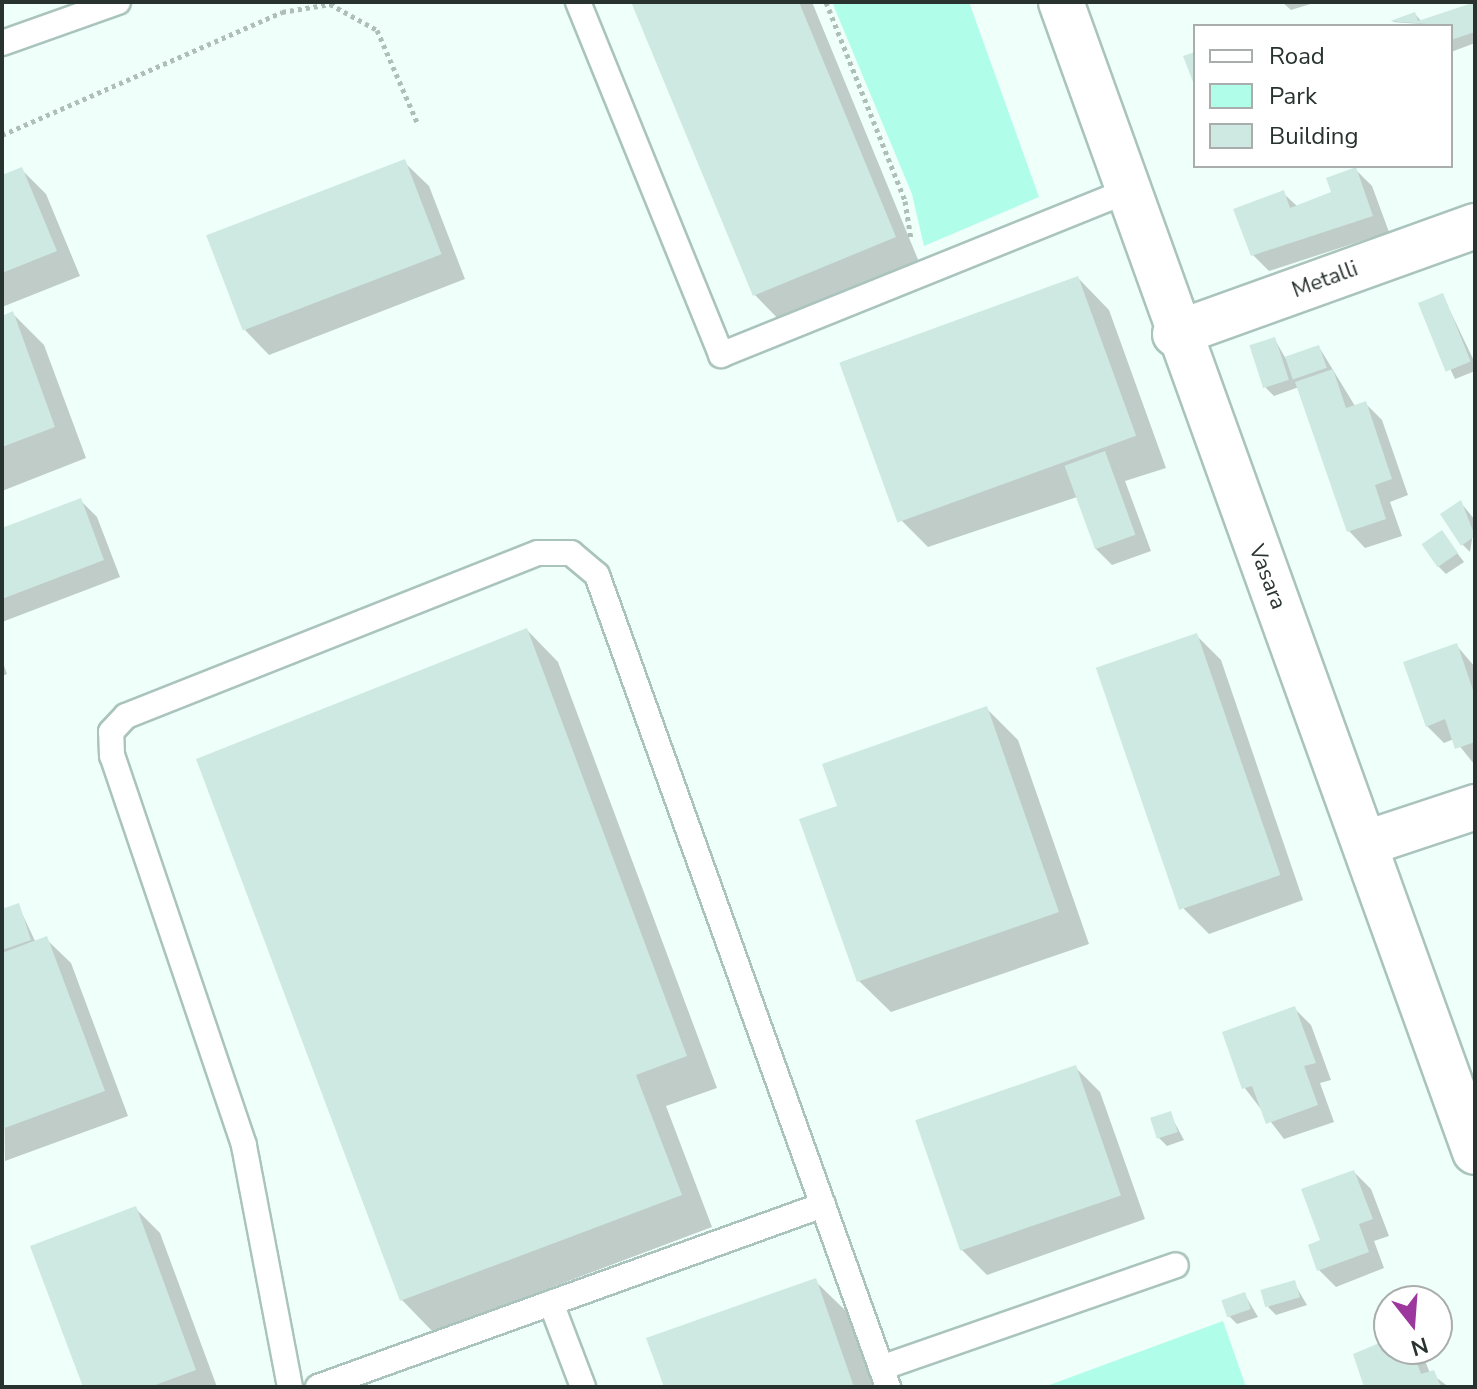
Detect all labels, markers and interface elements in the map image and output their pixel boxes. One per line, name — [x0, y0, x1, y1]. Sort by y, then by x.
legend — [1193, 24, 1453, 168]
text: Road — [1269, 40, 1325, 72]
text: Park — [1269, 80, 1317, 112]
text: Building — [1269, 120, 1359, 152]
street label: Metalli — [1289, 256, 1361, 304]
street label: Vasara — [1243, 541, 1291, 613]
north arrow — [1373, 1285, 1453, 1365]
text: N — [1407, 1329, 1432, 1363]

